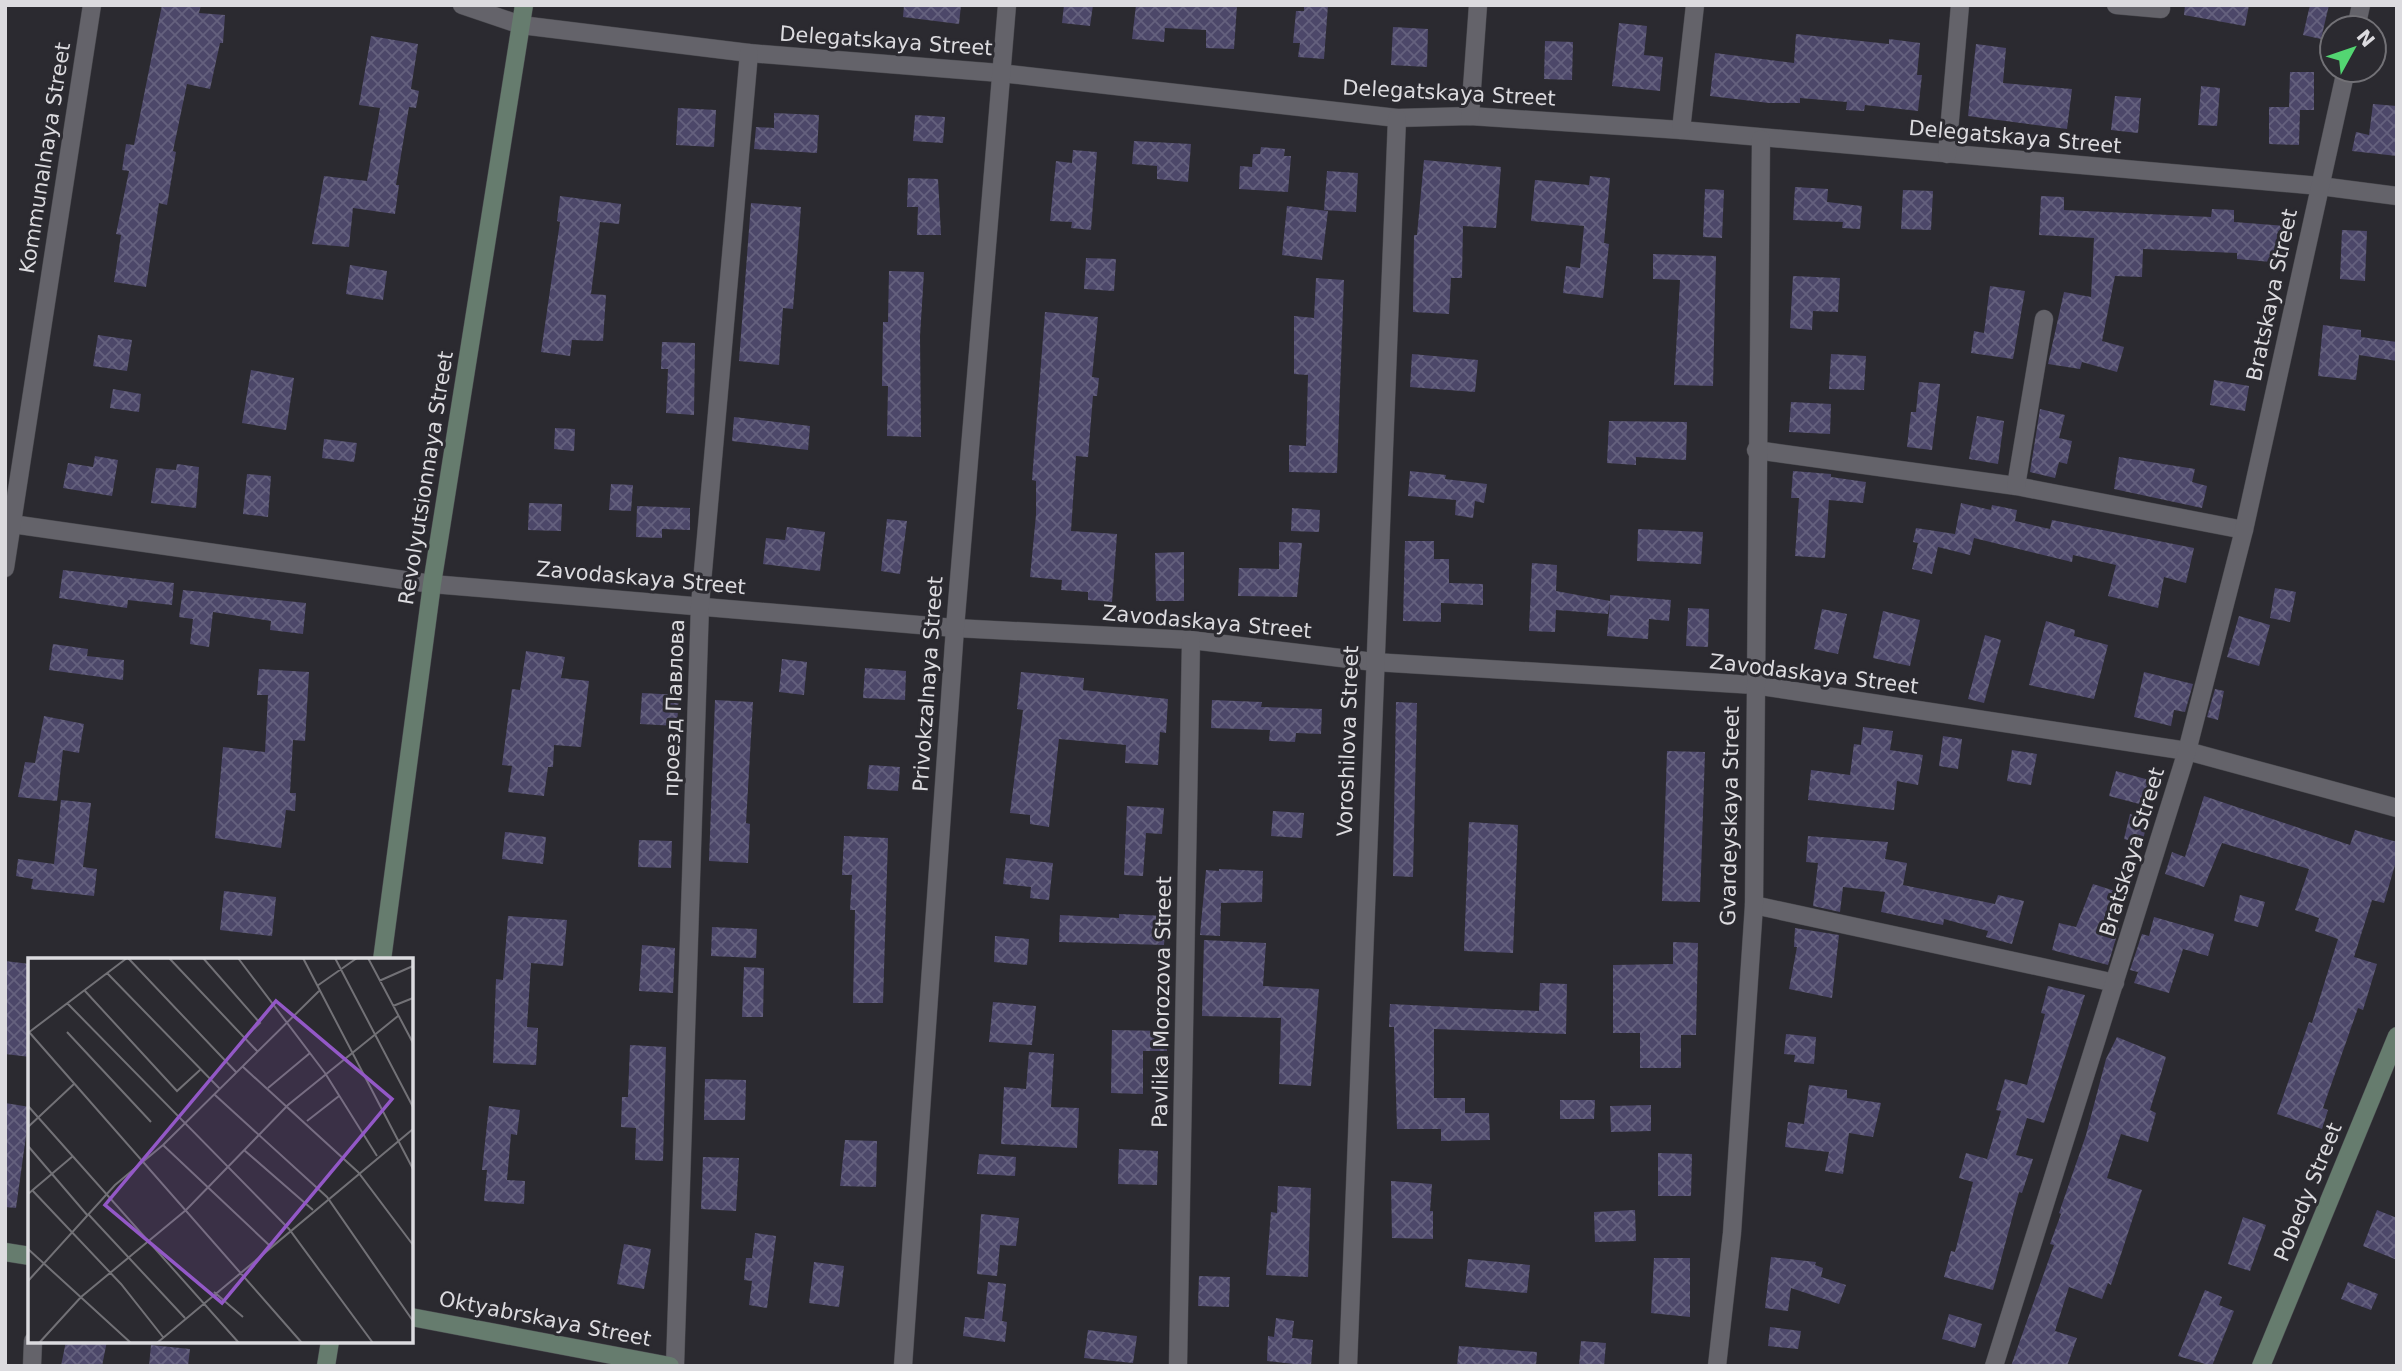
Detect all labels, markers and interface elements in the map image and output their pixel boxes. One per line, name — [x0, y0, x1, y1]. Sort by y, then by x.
north arrow — [2318, 14, 2388, 84]
street label: Delegatskaya Street — [779, 22, 993, 60]
text: N — [2352, 25, 2380, 51]
street label: Kommunalnaya Street — [15, 41, 75, 275]
street label: Delegatskaya Street — [1342, 75, 1556, 111]
street label: Delegatskaya Street — [1908, 116, 2122, 158]
street label: Bratskaya Street — [2242, 207, 2302, 383]
street label: Revolyutsionnaya Street — [394, 349, 458, 607]
street label: Zavodaskaya Street — [535, 557, 747, 599]
street label: Privokzalnaya Street — [908, 575, 948, 793]
street label: Zavodaskaya Street — [1101, 601, 1313, 643]
street label: проезд Павлова — [659, 619, 689, 797]
street label: Voroshilova Street — [1333, 645, 1363, 837]
street label: Zavodaskaya Street — [1708, 649, 1920, 699]
street label: Gvardeyskaya Street — [1716, 706, 1744, 926]
street label: Bratskaya Street — [2095, 765, 2169, 939]
street label: Pavlika Morozova Street — [1148, 876, 1176, 1128]
inset map — [28, 958, 413, 1343]
street label: Pobedy Street — [2269, 1119, 2347, 1265]
street label: Oktyabrskaya Street — [437, 1287, 653, 1351]

